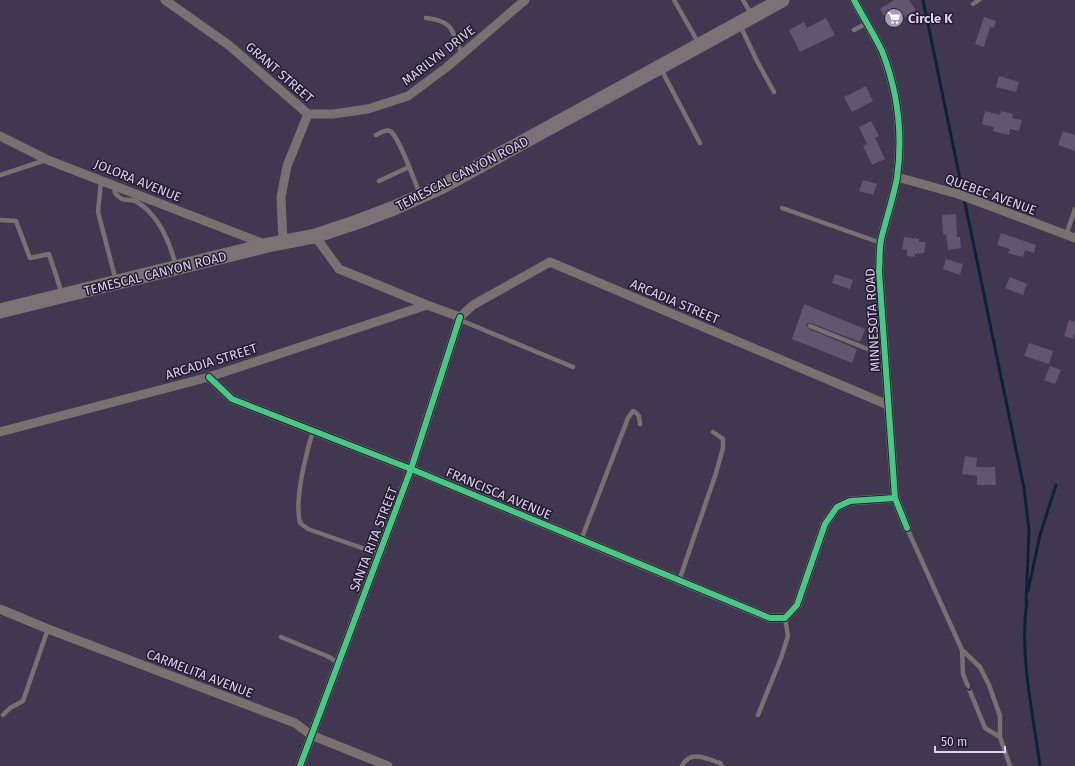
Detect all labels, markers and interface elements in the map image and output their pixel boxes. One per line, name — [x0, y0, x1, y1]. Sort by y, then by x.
supermarket icon: Circle K — [883, 7, 905, 29]
place label: Circle K — [908, 11, 953, 26]
street label: MARILYN DRIVE — [399, 22, 478, 88]
street label: GRANT STREET — [243, 39, 317, 106]
street label: TEMESCAL CANYON ROAD — [394, 134, 531, 213]
street label: JOLORA AVENUE — [92, 156, 184, 205]
street label: QUEBEC AVENUE — [943, 171, 1038, 218]
street label: TEMESCAL CANYON ROAD — [82, 248, 228, 298]
street label: MINNESOTA ROAD — [862, 268, 883, 372]
street label: ARCADIA STREET — [628, 276, 722, 327]
street label: ARCADIA STREET — [164, 340, 259, 383]
street label: FRANCISCA AVENUE — [444, 465, 554, 522]
street label: SANTA RITA STREET — [347, 484, 400, 594]
street label: CARMELITA AVENUE — [144, 646, 255, 701]
one-way arrow — [964, 684, 972, 691]
scale bar — [935, 728, 1005, 754]
text: 50 m — [941, 735, 967, 749]

